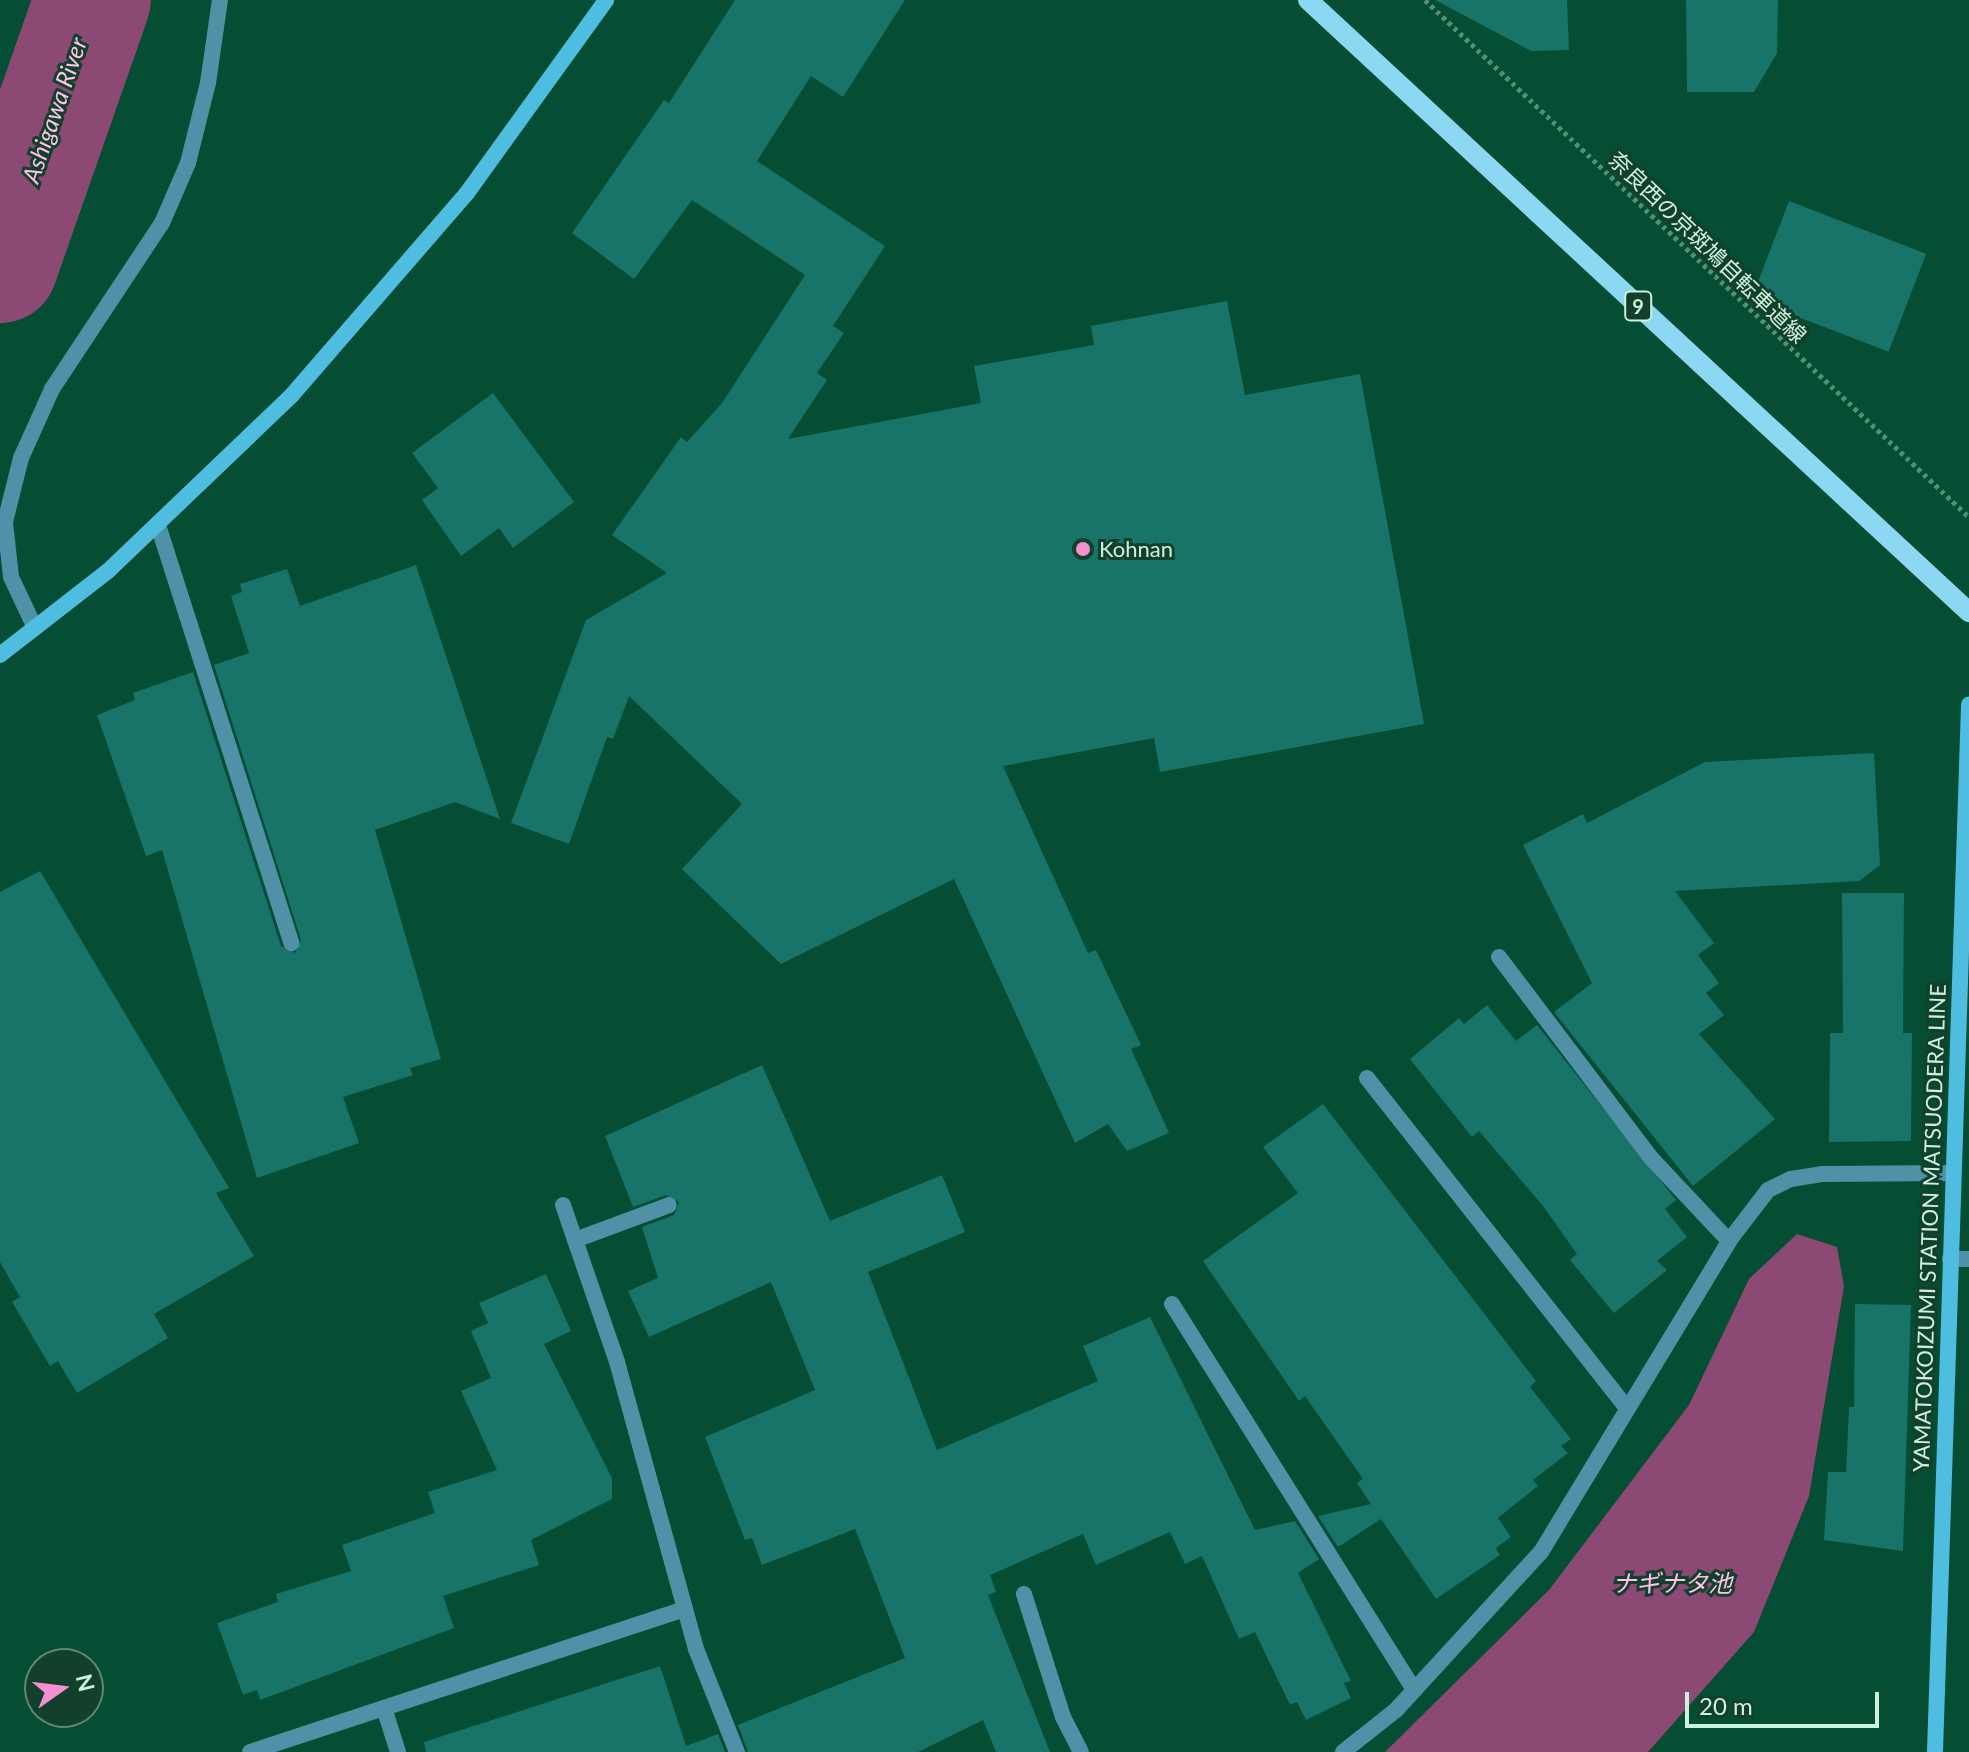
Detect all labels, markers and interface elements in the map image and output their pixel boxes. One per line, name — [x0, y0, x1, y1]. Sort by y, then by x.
water label: Ashigawa River — [16, 34, 92, 186]
street label: 奈良西の京斑鳩自転車道線 — [1604, 146, 1812, 348]
road number: 9 — [1624, 290, 1652, 322]
place label: Kohnan — [1099, 536, 1173, 562]
marker: Kohnan — [1074, 540, 1092, 558]
street label: YAMATOKOIZUMI STATION MATSUODERA LINE — [1907, 983, 1951, 1473]
water label: ナギナタ池 — [1612, 1569, 1732, 1597]
north arrow — [24, 1648, 104, 1728]
text: N — [71, 1671, 101, 1694]
scale bar — [1689, 1676, 1883, 1726]
text: 20 m — [1699, 1691, 1753, 1720]

